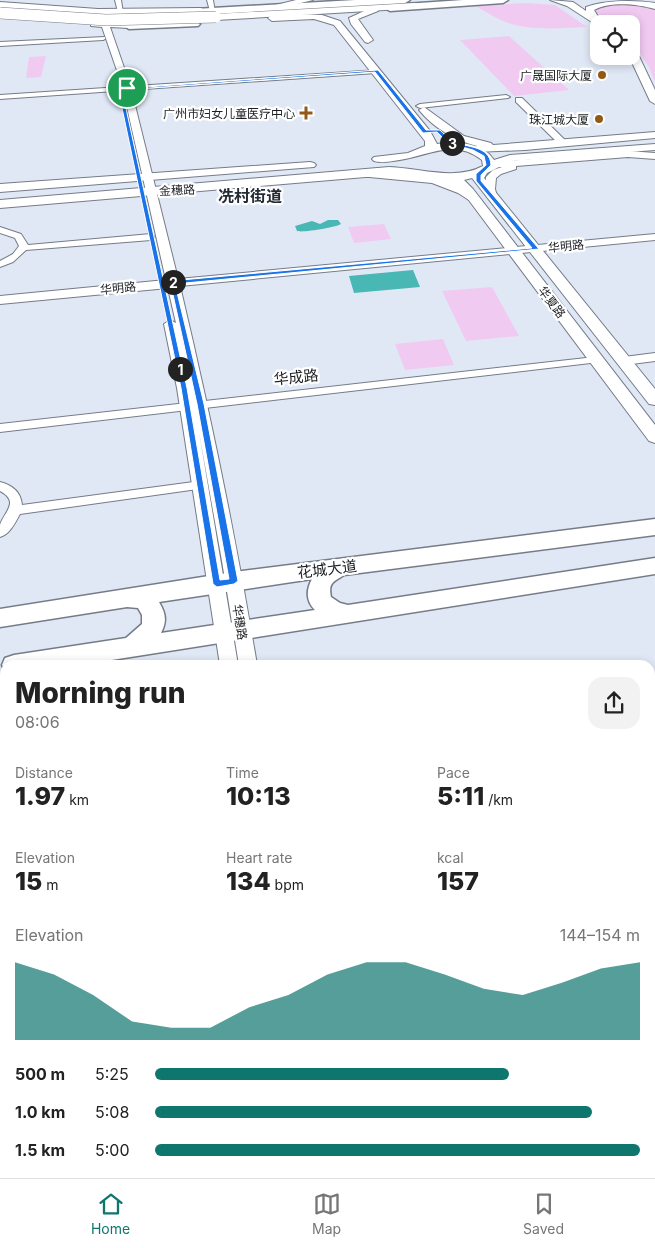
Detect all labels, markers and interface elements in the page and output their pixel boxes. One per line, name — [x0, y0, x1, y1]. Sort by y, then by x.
map controls — [590, 15, 640, 65]
button: locate — [590, 15, 640, 65]
pin — [106, 67, 148, 109]
place label: 广晟国际大厦 — [520, 68, 592, 83]
marker: 广晟国际大厦 — [596, 69, 608, 81]
icon: arrive — [113, 74, 141, 102]
place label: 广州市妇女儿童医疗中心 — [163, 106, 295, 121]
marker: 广州市妇女儿童医疗中心 — [299, 106, 313, 120]
place label: 珠江城大厦 — [529, 112, 589, 127]
marker: 珠江城大厦 — [593, 113, 605, 125]
pin: 3 — [440, 130, 464, 156]
text: 3 — [448, 135, 457, 152]
street label: 金穗路 — [159, 182, 195, 198]
district label: 冼村街道 — [218, 186, 282, 206]
street label: 华明路 — [547, 237, 585, 255]
pin: 2 — [160, 270, 186, 294]
text: 2 — [169, 274, 178, 291]
street label: 华明路 — [99, 279, 137, 297]
street label: 华夏路 — [535, 283, 569, 321]
pin: 1 — [168, 356, 192, 382]
text: 1 — [177, 361, 184, 378]
street label: 华成路 — [273, 365, 319, 389]
street label: 花城大道 — [296, 556, 358, 582]
street label: 华穗路 — [230, 603, 250, 641]
text: Morning run — [15, 676, 185, 710]
button: share — [588, 677, 640, 729]
text: 08:06 — [15, 712, 60, 732]
text: Distance — [15, 764, 73, 781]
text: Time — [226, 764, 259, 781]
text: Pace — [437, 764, 470, 781]
text: 1.97 — [15, 781, 65, 811]
text: 10:13 — [226, 781, 291, 811]
text: 5:11 — [437, 781, 484, 811]
text: km — [65, 791, 89, 808]
text: /km — [484, 791, 513, 808]
text: Elevation — [15, 849, 75, 866]
text: Heart rate — [226, 849, 292, 866]
text: kcal — [437, 849, 464, 866]
text: 15 — [15, 866, 42, 896]
text: 134 — [226, 866, 271, 896]
text: 157 — [437, 866, 479, 896]
text: m — [42, 876, 59, 893]
text: bpm — [271, 876, 304, 893]
text: Elevation — [15, 925, 84, 945]
text: 144–154 m — [560, 925, 640, 945]
text: 500 m — [15, 1064, 65, 1084]
text: 5:25 — [95, 1064, 129, 1084]
text: 1.0 km — [15, 1102, 65, 1122]
text: 5:08 — [95, 1102, 129, 1122]
text: 1.5 km — [15, 1140, 65, 1160]
text: 5:00 — [95, 1140, 130, 1160]
tab: Home — [91, 1190, 130, 1237]
tab: Map — [312, 1190, 341, 1237]
tab: Saved — [523, 1190, 564, 1237]

